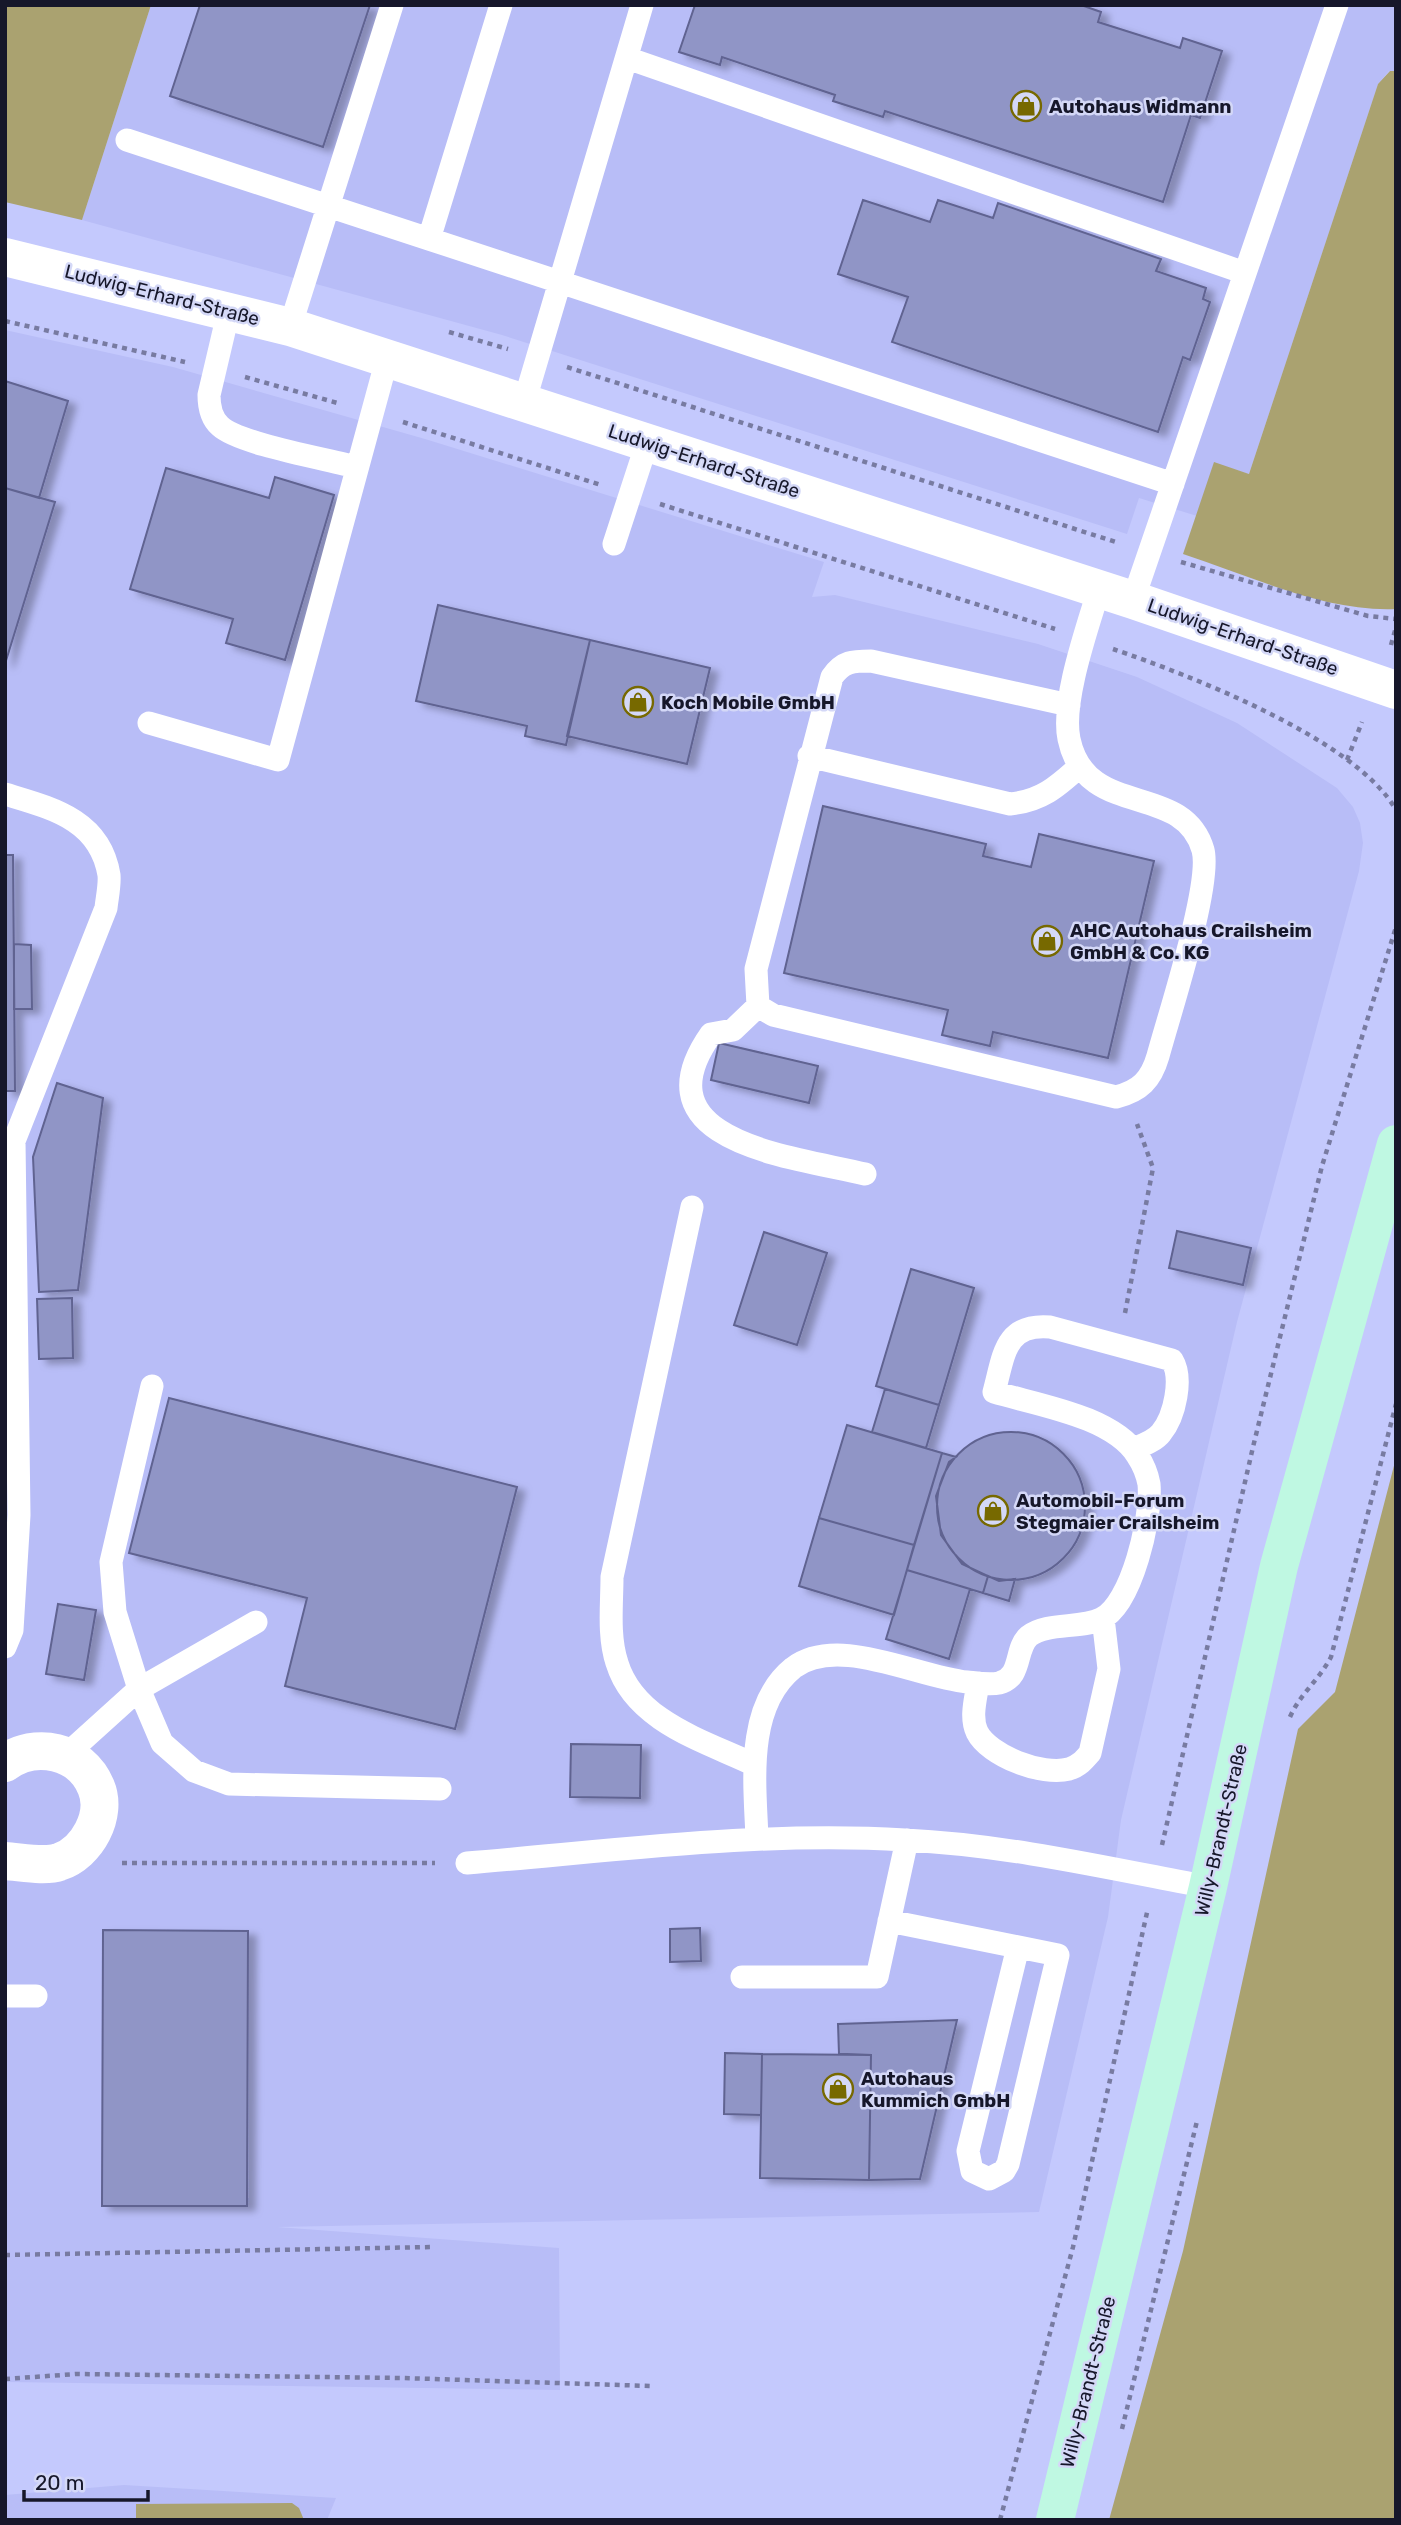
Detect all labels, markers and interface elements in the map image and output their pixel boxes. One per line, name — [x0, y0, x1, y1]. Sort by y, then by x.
shop icon: Autohaus Widmann — [1009, 89, 1043, 123]
place label: Autohaus Widmann — [1049, 95, 1232, 118]
street label: Ludwig-Erhard-Straße — [62, 260, 262, 330]
street label: Ludwig-Erhard-Straße — [605, 419, 803, 503]
street label: Ludwig-Erhard-Straße — [1145, 594, 1341, 680]
shop icon: Koch Mobile GmbH — [621, 685, 655, 719]
place label: Koch Mobile GmbH — [661, 691, 835, 714]
place label: AHC Autohaus Crailsheim GmbH & Co. KG — [1070, 919, 1312, 964]
shop icon: AHC Autohaus Crailsheim GmbH & Co. KG — [1030, 924, 1064, 958]
place label: Automobil-Forum Stegmaier Crailsheim — [1016, 1489, 1219, 1534]
shop icon: Automobil-Forum Stegmaier Crailsheim — [976, 1494, 1010, 1528]
street label: Willy-Brandt-Straße — [1190, 1742, 1252, 1918]
place label: Autohaus Kummich GmbH — [861, 2067, 1010, 2112]
shop icon: Autohaus Kummich GmbH — [821, 2072, 855, 2106]
street label: Willy-Brandt-Straße — [1056, 2294, 1120, 2470]
scale bar — [24, 2458, 149, 2502]
text: 20 m — [35, 2470, 84, 2495]

